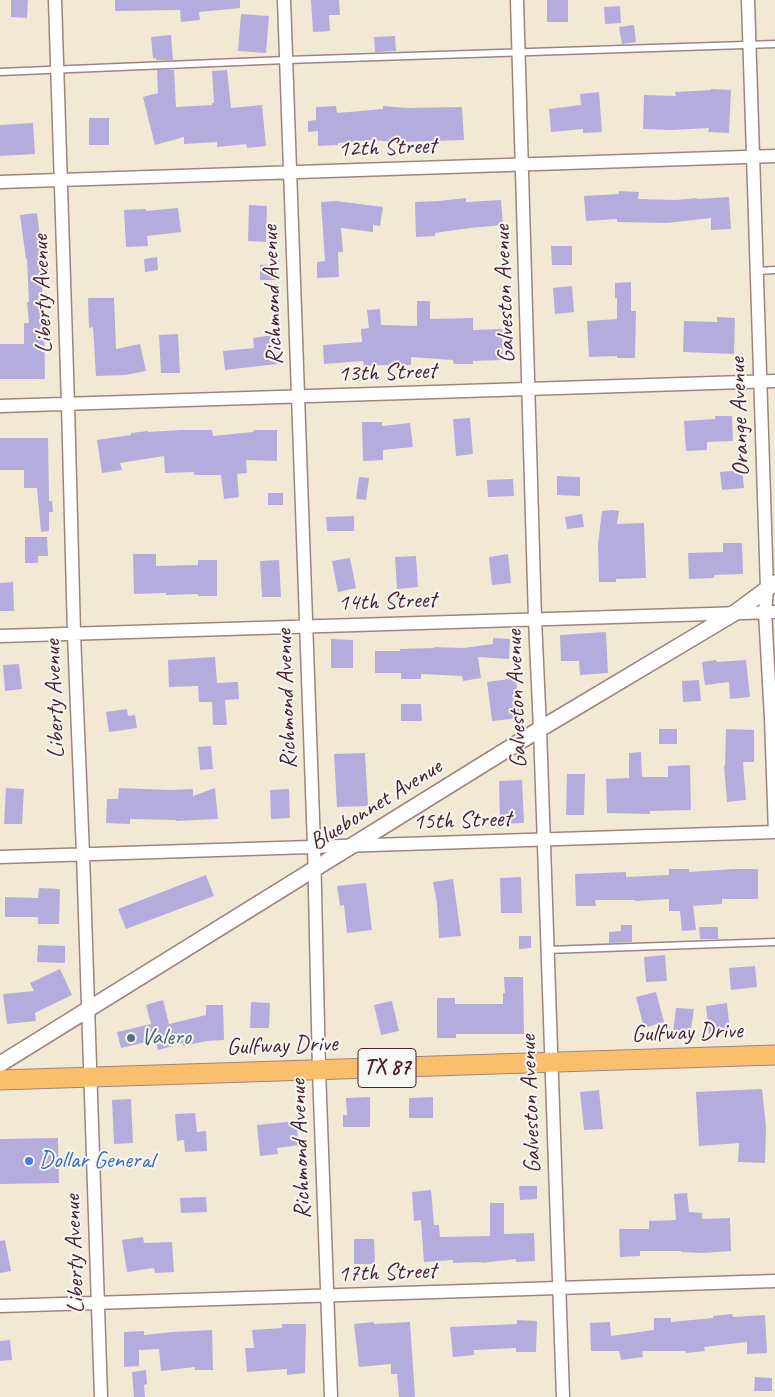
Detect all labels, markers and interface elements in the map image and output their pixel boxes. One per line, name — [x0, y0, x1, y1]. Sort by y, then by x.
street label: 12th Street — [337, 132, 437, 164]
street label: Galveston Avenue — [488, 224, 522, 364]
street label: Richmond Avenue — [256, 225, 290, 365]
street label: Liberty Avenue — [27, 234, 59, 354]
street label: 13th Street — [337, 357, 437, 389]
street label: Orange Avenue — [724, 357, 756, 477]
street label: 14th Street — [337, 586, 437, 618]
street label: Richmond Avenue — [270, 629, 304, 769]
street label: Galveston Avenue — [500, 629, 534, 769]
street label: Liberty Avenue — [39, 639, 71, 759]
street label: Bluebonnet Avenue — [304, 753, 448, 857]
street label: 15th Street — [412, 805, 512, 837]
street label: Gulfway Drive — [631, 1017, 743, 1049]
place label: Valero — [141, 1024, 191, 1052]
street label: Gulfway Drive — [226, 1030, 338, 1062]
marker: Valero — [125, 1032, 137, 1044]
street label: Galveston Avenue — [514, 1034, 548, 1174]
road number: TX 87 — [358, 1048, 416, 1088]
street label: Richmond Avenue — [284, 1079, 318, 1219]
place label: Dollar General — [39, 1147, 154, 1175]
marker: Dollar General — [23, 1155, 35, 1167]
street label: Liberty Avenue — [59, 1194, 91, 1314]
street label: 17th Street — [337, 1257, 437, 1289]

